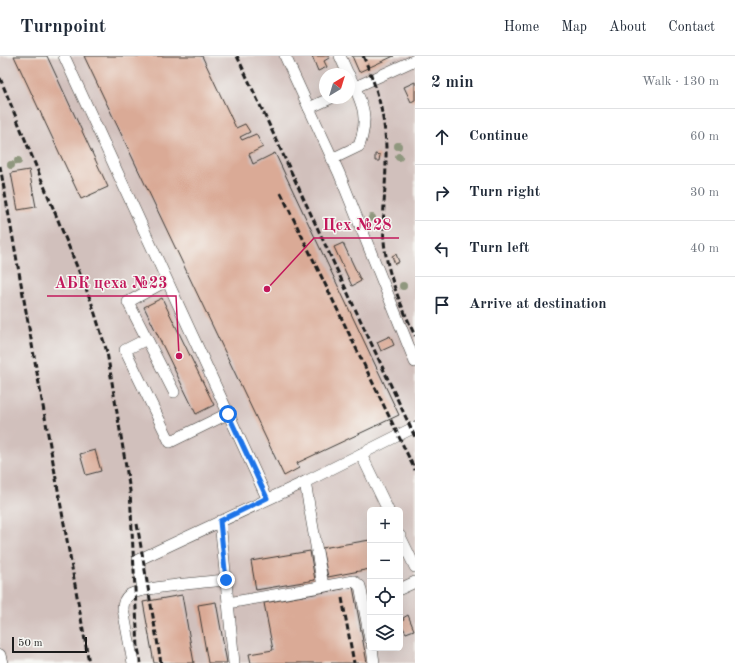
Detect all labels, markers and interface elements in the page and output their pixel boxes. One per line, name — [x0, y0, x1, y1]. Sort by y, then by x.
text: Turnpoint — [20, 18, 106, 37]
text: Home — [504, 20, 539, 34]
text: Map — [561, 20, 587, 34]
text: About — [609, 20, 646, 34]
text: Contact — [668, 20, 715, 34]
north arrow — [319, 68, 355, 104]
text: 2 min — [431, 74, 474, 91]
text: Walk · 130 m — [642, 75, 719, 88]
icon: ahead — [431, 126, 453, 148]
text: Continue — [469, 129, 528, 144]
text: 60 m — [690, 130, 719, 143]
icon: right — [431, 182, 453, 204]
text: Turn right — [469, 185, 540, 200]
text: 30 m — [690, 186, 719, 199]
callout: Цех №28 — [314, 210, 399, 238]
text: Цех №28 — [322, 218, 392, 234]
icon: left — [431, 238, 453, 260]
text: Turn left — [469, 241, 529, 256]
text: 40 m — [690, 242, 719, 255]
callout: АБК цеха №23 — [47, 268, 176, 296]
text: АБК цеха №23 — [54, 276, 168, 292]
icon: arrive — [431, 294, 453, 316]
text: Arrive at destination — [469, 297, 607, 312]
route start — [219, 405, 237, 423]
map controls — [367, 507, 403, 651]
button: + — [367, 507, 403, 543]
button: − — [367, 543, 403, 579]
route end — [217, 571, 235, 589]
button: locate — [367, 579, 403, 615]
button: layers — [367, 615, 403, 651]
scale bar — [12, 635, 87, 654]
text: 50 m — [18, 638, 43, 649]

